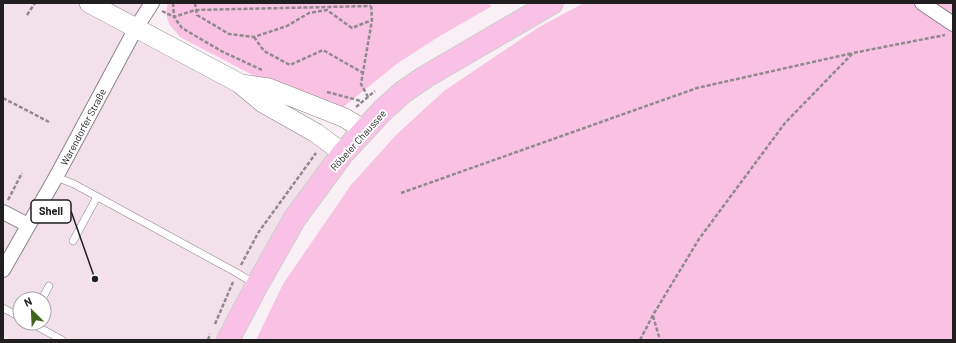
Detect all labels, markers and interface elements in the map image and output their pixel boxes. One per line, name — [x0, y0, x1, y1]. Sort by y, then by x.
street label: Warendorfer Straße — [58, 86, 108, 168]
street label: Röbeler Chaussee — [328, 107, 388, 173]
callout: Shell — [31, 200, 71, 223]
text: Shell — [39, 204, 63, 217]
north arrow — [12, 291, 52, 331]
text: N — [22, 294, 34, 309]

